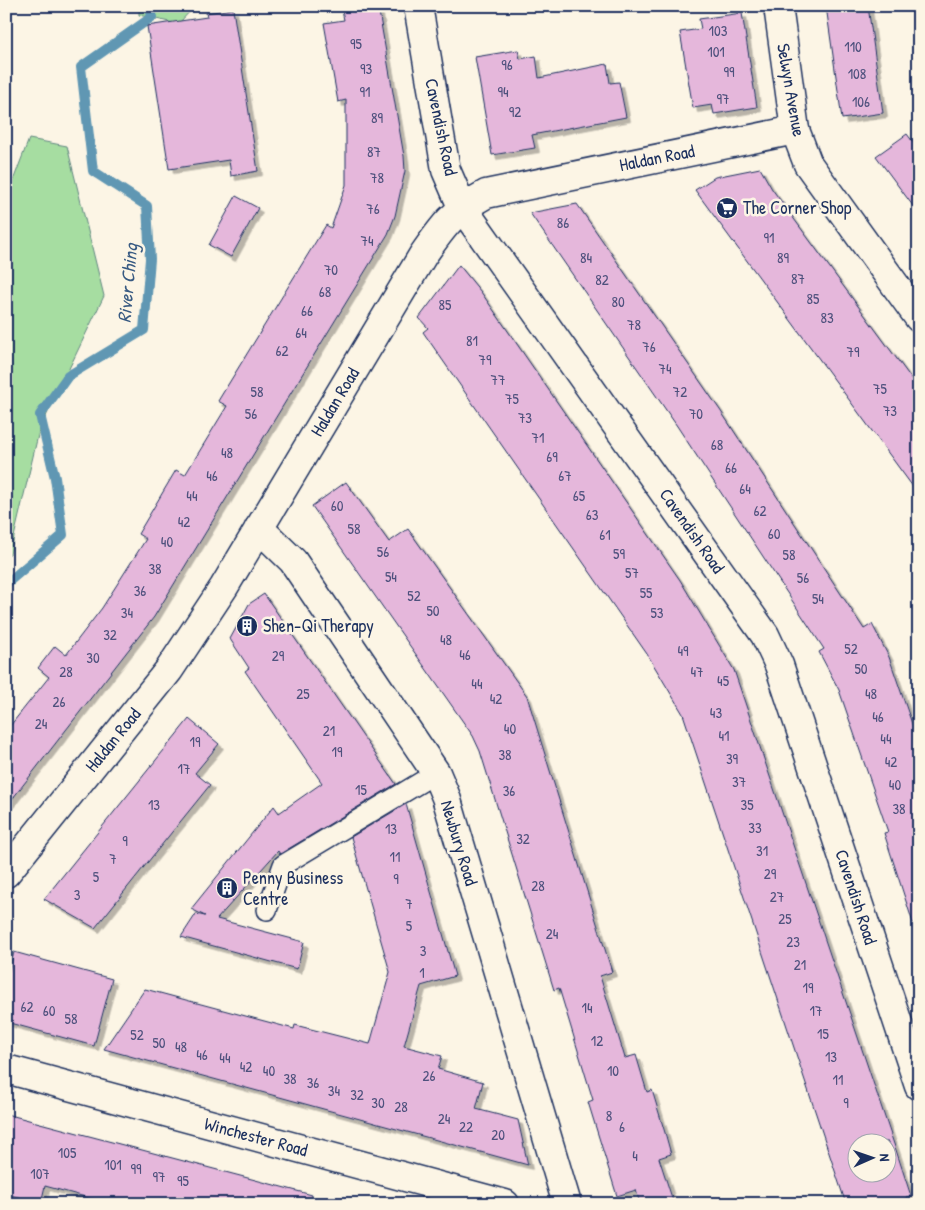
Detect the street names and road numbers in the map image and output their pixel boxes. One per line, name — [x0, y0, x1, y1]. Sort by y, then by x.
street label: Selwyn Avenue — [771, 41, 812, 138]
street label: Cavendish Road — [419, 76, 464, 178]
street label: Haldan Road — [617, 138, 697, 177]
street label: Haldan Road — [304, 363, 365, 441]
street label: Cavendish Road — [654, 483, 731, 578]
street label: Haldan Road — [79, 702, 146, 777]
street label: Newbury Road — [435, 797, 484, 889]
street label: Cavendish Road — [829, 846, 884, 948]
street label: Winchester Road — [202, 1111, 310, 1162]

